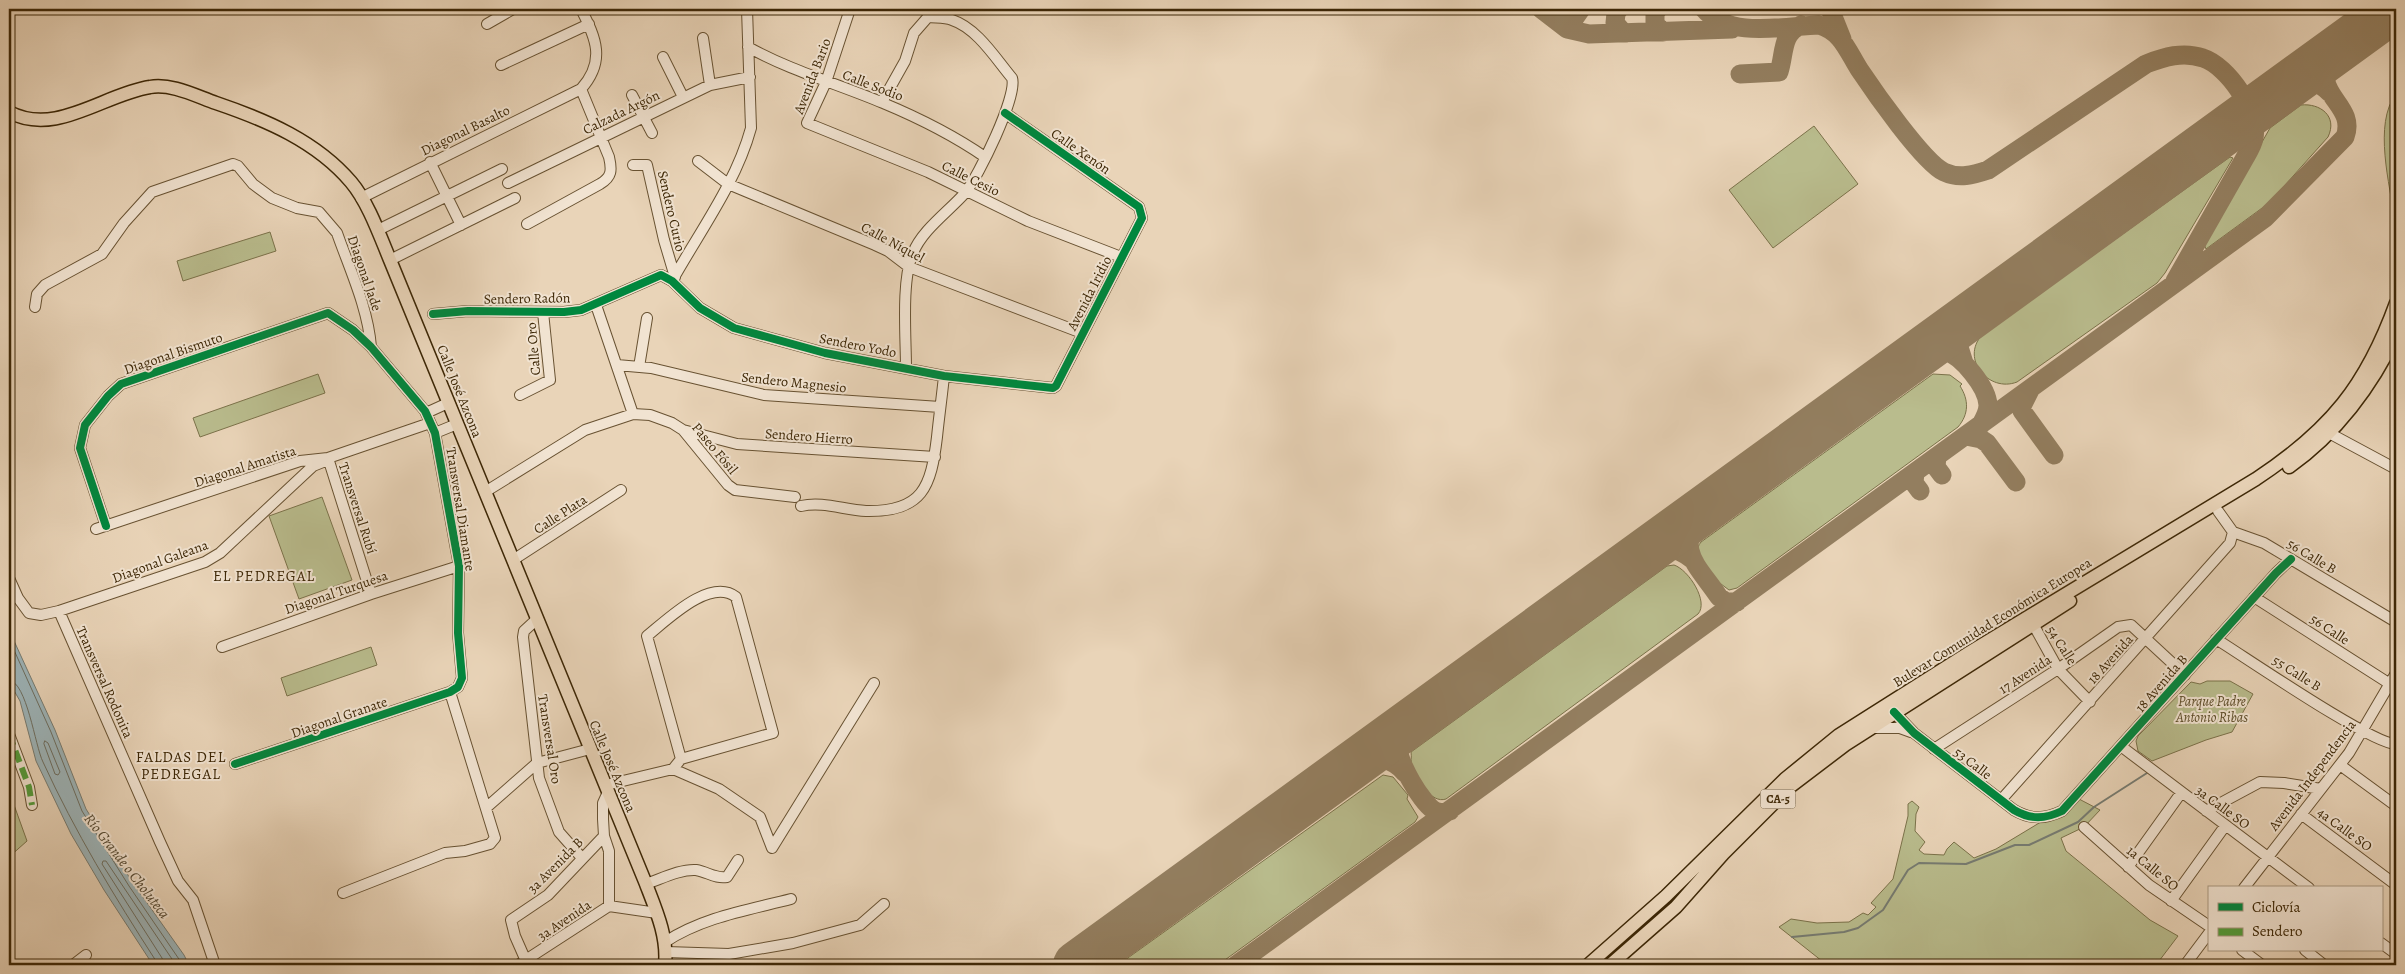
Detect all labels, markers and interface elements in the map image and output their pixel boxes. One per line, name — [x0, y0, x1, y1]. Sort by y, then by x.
street label: Avenida Bario — [789, 36, 836, 118]
street label: Calle Sodio — [840, 65, 906, 106]
street label: Calzada Argón — [580, 85, 663, 139]
street label: Diagonal Basalto — [418, 101, 513, 160]
street label: Calle Xenón — [1047, 124, 1114, 179]
street label: Calle Cesio — [939, 156, 1003, 201]
street label: Sendero Curio — [653, 169, 690, 253]
street label: Calle Níquel — [858, 218, 928, 267]
street label: Diagonal Jade — [343, 233, 386, 314]
street label: Avenida Iridio — [1062, 253, 1116, 335]
street label: Sendero Radón — [483, 288, 571, 309]
street label: Calle Oro — [522, 322, 545, 376]
street label: Diagonal Bismuto — [121, 328, 225, 379]
street label: Sendero Yodo — [818, 329, 898, 362]
street label: Calle José Azcona — [432, 342, 487, 441]
street label: Sendero Magnesio — [740, 368, 847, 397]
street label: Paseo Fósil — [687, 418, 742, 479]
street label: Sendero Hierro — [764, 424, 854, 449]
street label: Diagonal Amatista — [192, 441, 299, 492]
street label: Transversal Diamante — [441, 446, 480, 572]
street label: Transversal Rubí — [334, 460, 381, 556]
street label: Calle Plata — [530, 490, 591, 539]
street label: 56 Calle B — [2283, 534, 2340, 579]
street label: Diagonal Galeana — [110, 535, 211, 588]
street label: Bulevar Comunidad Económica Europea — [1889, 553, 2096, 692]
district label: EL PEDREGAL — [213, 566, 315, 586]
street label: Diagonal Turquesa — [282, 566, 391, 619]
street label: 56 Calle — [2306, 610, 2353, 649]
street label: 54 Calle — [2042, 622, 2081, 669]
street label: Transversal Rodonita — [71, 623, 138, 742]
street label: 18 Avenida — [2083, 630, 2138, 688]
street label: 17 Avenida — [1995, 650, 2056, 699]
street label: 18 Avenida B — [2131, 650, 2192, 716]
street label: 55 Calle B — [2269, 651, 2325, 696]
street label: Diagonal Granate — [289, 692, 390, 743]
park label: Parque Padre Antonio Ribas — [2175, 692, 2248, 727]
street label: Transversal Oro — [533, 693, 566, 785]
street label: Avenida Independencia — [2264, 716, 2361, 835]
street label: Calle José Azcona — [585, 717, 641, 816]
street label: 53 Calle — [1950, 743, 1996, 784]
district label: FALDAS DEL PEDREGAL — [136, 747, 226, 784]
street label: 3a Calle SO — [2191, 781, 2254, 834]
road number: CA-5 — [1760, 790, 1796, 809]
street label: 4a Calle SO — [2313, 803, 2376, 856]
water label: Río Grande o Choluteca — [80, 809, 174, 923]
street label: 3a Avenida B — [523, 833, 588, 898]
street label: 1a Calle SO — [2122, 841, 2183, 896]
legend — [2208, 886, 2382, 952]
street label: 3a Avenida — [534, 895, 595, 945]
text: Ciclovía — [2252, 897, 2300, 917]
text: Sendero — [2252, 921, 2302, 941]

